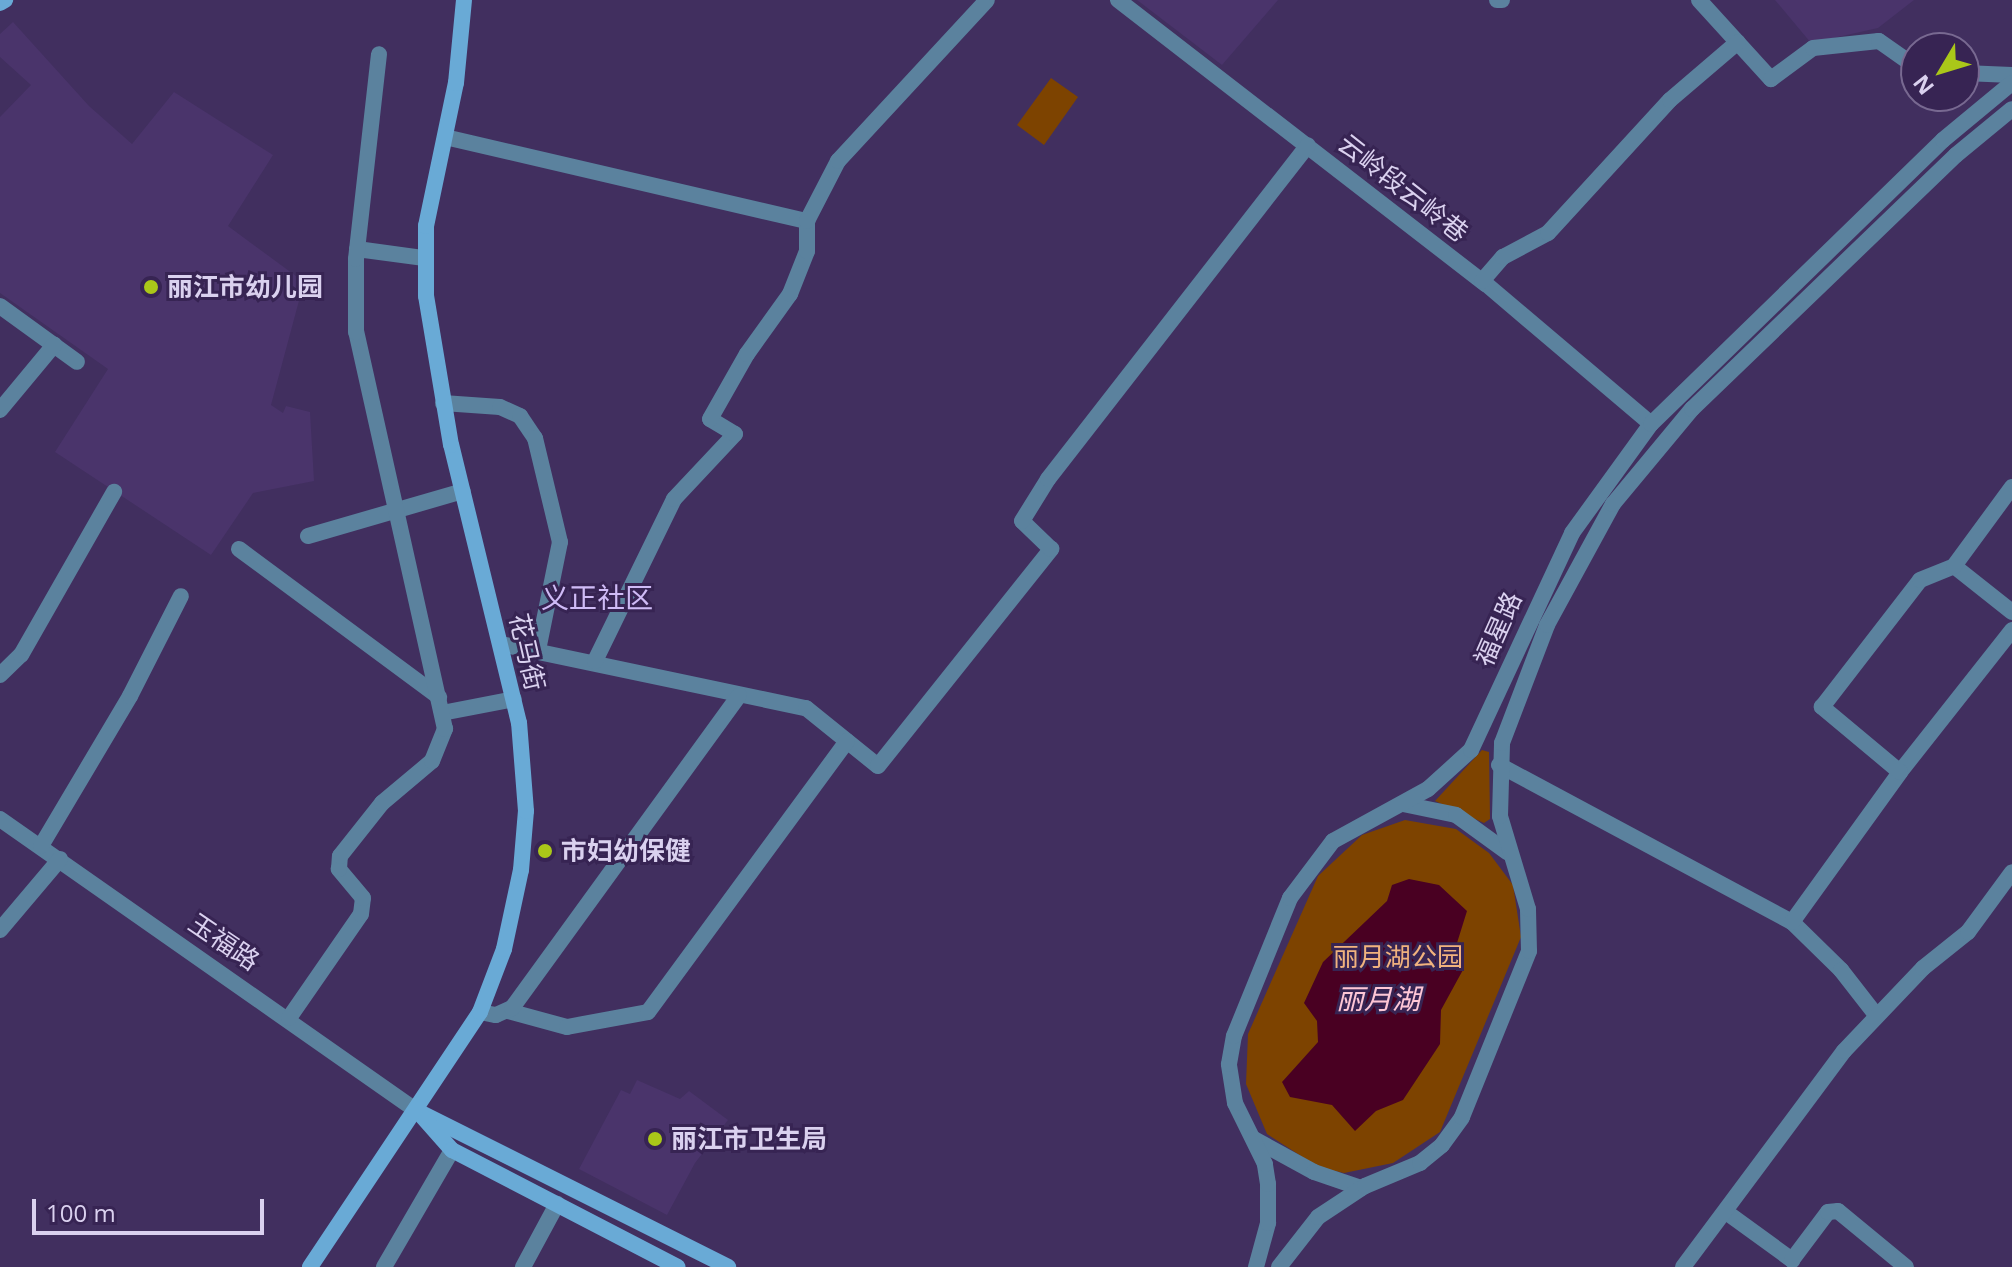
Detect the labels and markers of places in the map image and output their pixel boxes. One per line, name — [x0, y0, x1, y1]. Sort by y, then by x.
place label: 丽江市幼儿园 — [167, 271, 323, 303]
marker: 丽江市幼儿园 — [142, 278, 160, 296]
place label: 市妇幼保健 — [561, 835, 691, 867]
marker: 市妇幼保健 — [536, 842, 554, 860]
place label: 丽江市卫生局 — [671, 1123, 827, 1155]
marker: 丽江市卫生局 — [646, 1130, 664, 1148]

